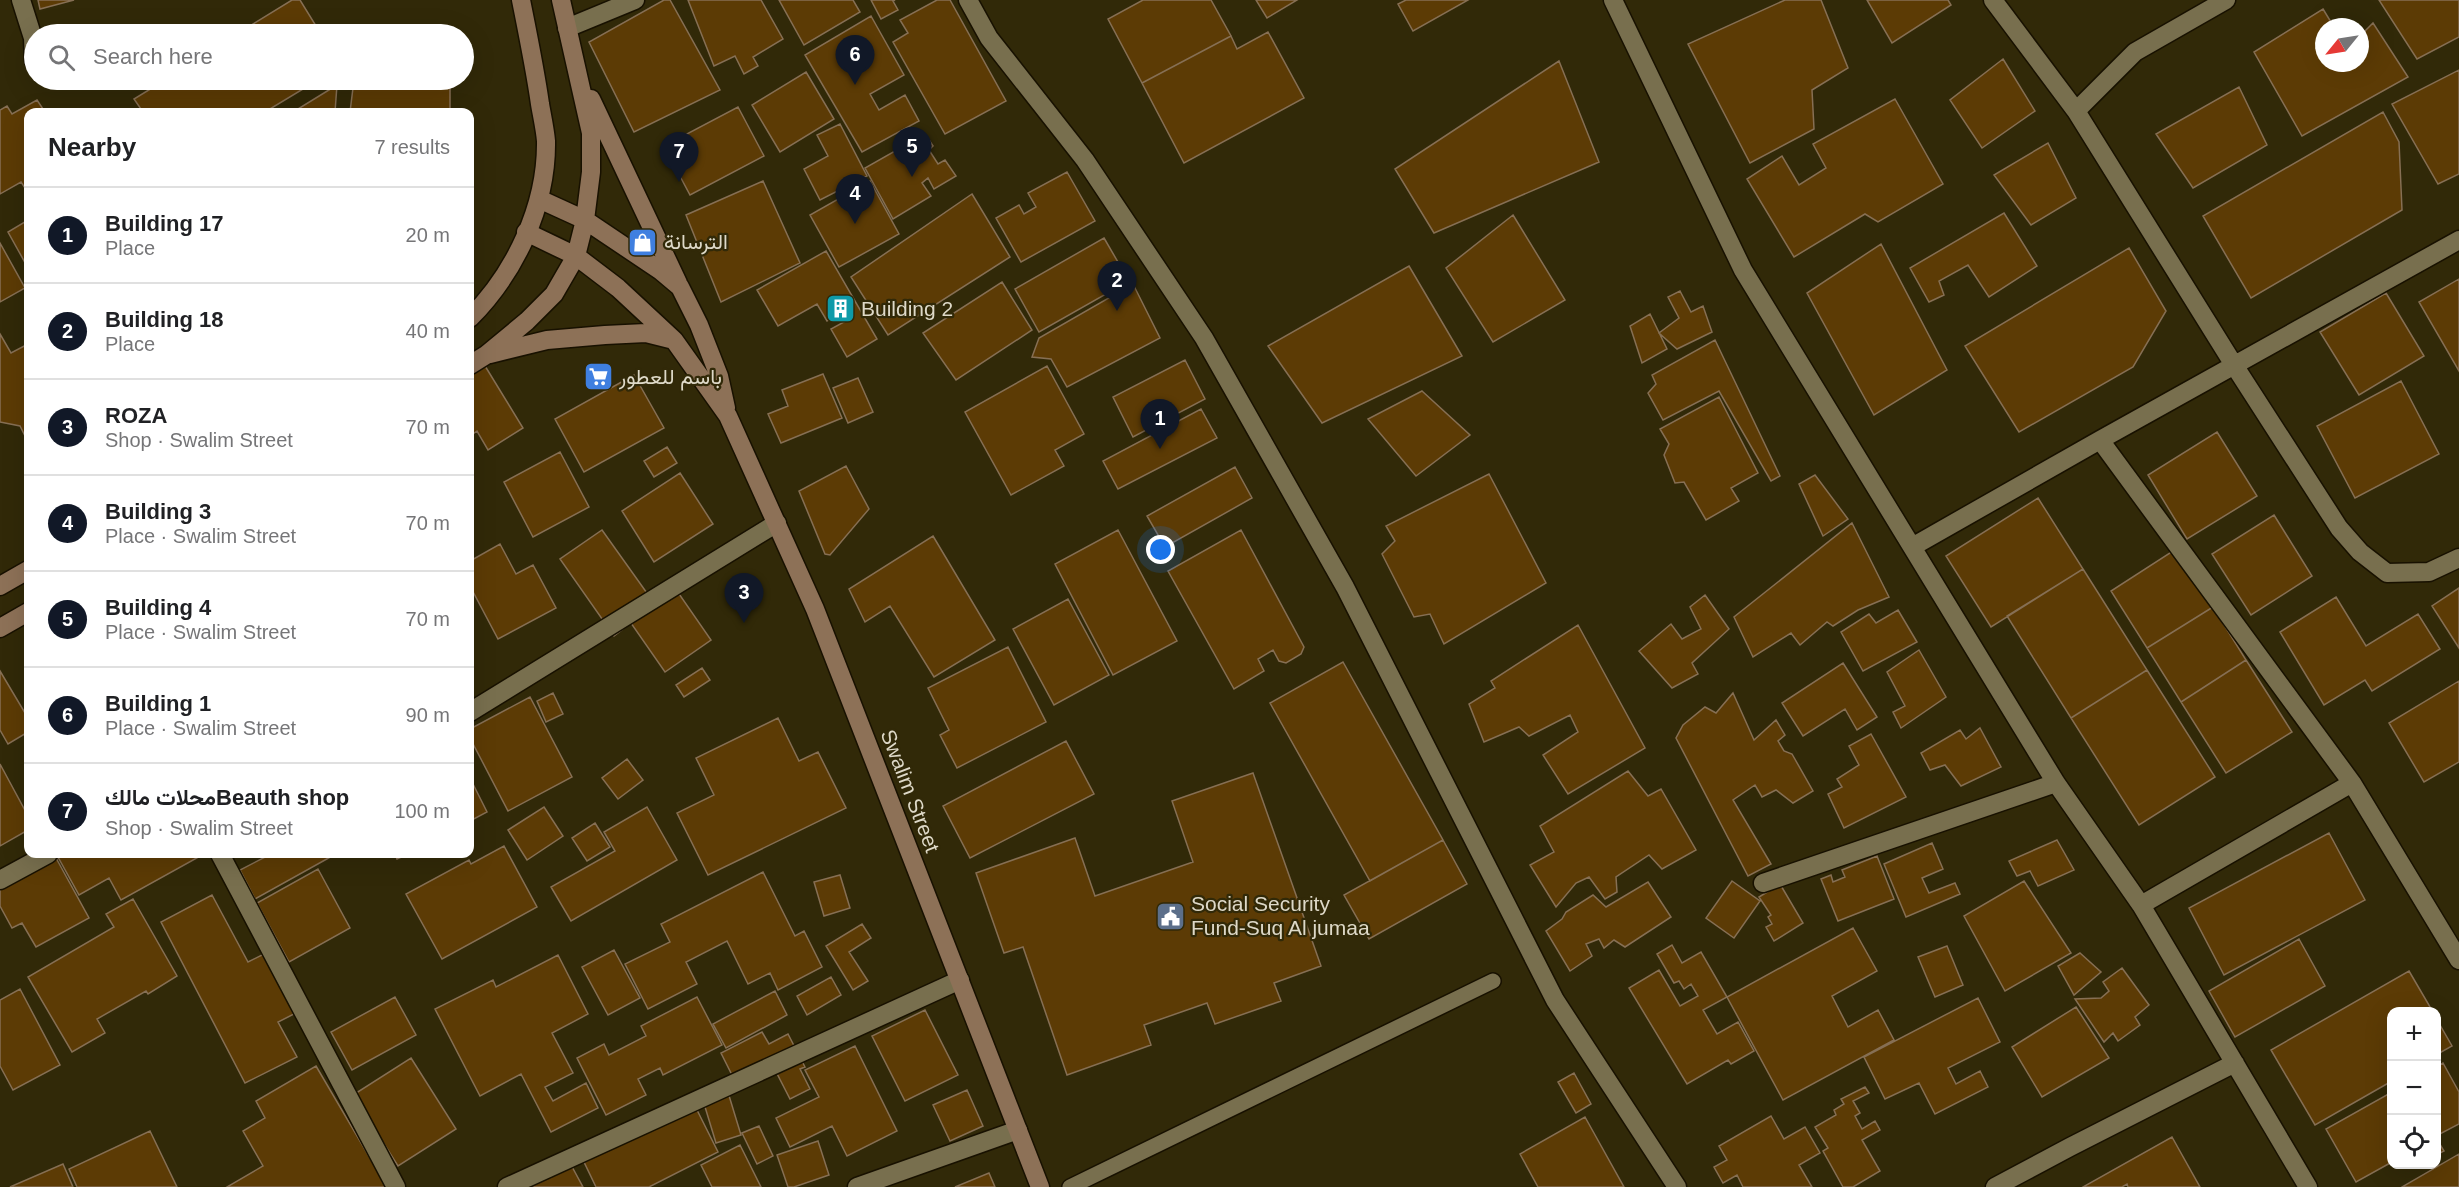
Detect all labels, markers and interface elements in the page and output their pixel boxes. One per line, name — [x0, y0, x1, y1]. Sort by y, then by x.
north arrow — [2315, 18, 2369, 72]
search box — [24, 24, 474, 90]
pin: 6 — [836, 36, 874, 85]
icon: search — [45, 41, 78, 74]
text: Search here — [93, 44, 213, 69]
pin: 5 — [892, 128, 932, 177]
text: Nearby — [48, 132, 136, 162]
pin: 7 — [660, 132, 698, 182]
text: 7 results — [374, 136, 450, 158]
pin: 4 — [836, 174, 874, 224]
text: Building 17 — [105, 211, 224, 236]
text: 1 — [62, 224, 73, 246]
text: 20 m — [406, 224, 450, 246]
shop icon: الترسانة — [627, 226, 659, 258]
place label: الترسانة — [664, 230, 728, 255]
text: Place — [105, 237, 155, 259]
pin: 2 — [1098, 262, 1136, 311]
building icon: Building 2 — [824, 293, 856, 325]
place label: Building 2 — [861, 297, 953, 320]
text: Building 18 — [105, 307, 224, 332]
text: 2 — [62, 320, 73, 342]
text: 40 m — [406, 320, 450, 342]
text: Place — [105, 333, 155, 355]
supermarket icon: باسم للعطور — [582, 361, 614, 393]
place label: باسم للعطور — [618, 365, 722, 391]
pin: 1 — [1140, 400, 1180, 449]
text: ROZA — [105, 403, 167, 428]
text: 3 — [62, 416, 73, 438]
text: 70 m — [406, 416, 450, 438]
text: Shop · Swalim Street — [105, 429, 293, 451]
text: Building 3 — [105, 499, 211, 524]
text: 4 — [62, 512, 73, 534]
text: 70 m — [406, 512, 450, 534]
text: Place · Swalim Street — [105, 525, 296, 547]
your location — [1146, 535, 1175, 564]
pin: 3 — [724, 574, 764, 623]
text: Building 4 — [105, 595, 211, 620]
text: 5 — [62, 608, 73, 630]
text: 70 m — [406, 608, 450, 630]
text: Place · Swalim Street — [105, 621, 296, 643]
text: Building 1 — [105, 691, 211, 716]
text: 6 — [62, 704, 73, 726]
text: 90 m — [406, 704, 450, 726]
text: Place · Swalim Street — [105, 717, 296, 739]
street label: Swalim Street — [877, 726, 944, 856]
text: محلات مالكBeauth shop — [105, 785, 349, 810]
text: 7 — [62, 800, 73, 822]
text: 100 m — [394, 800, 450, 822]
text: Shop · Swalim Street — [105, 817, 293, 839]
place label: Social Security Fund-Suq Al jumaa — [1191, 892, 1370, 939]
public building icon: Social Security Fund-Suq Al jumaa — [1154, 900, 1186, 932]
map controls — [2387, 1007, 2441, 1169]
button: + — [2387, 1007, 2441, 1061]
button: − — [2387, 1061, 2441, 1115]
button: locate — [2387, 1115, 2441, 1169]

